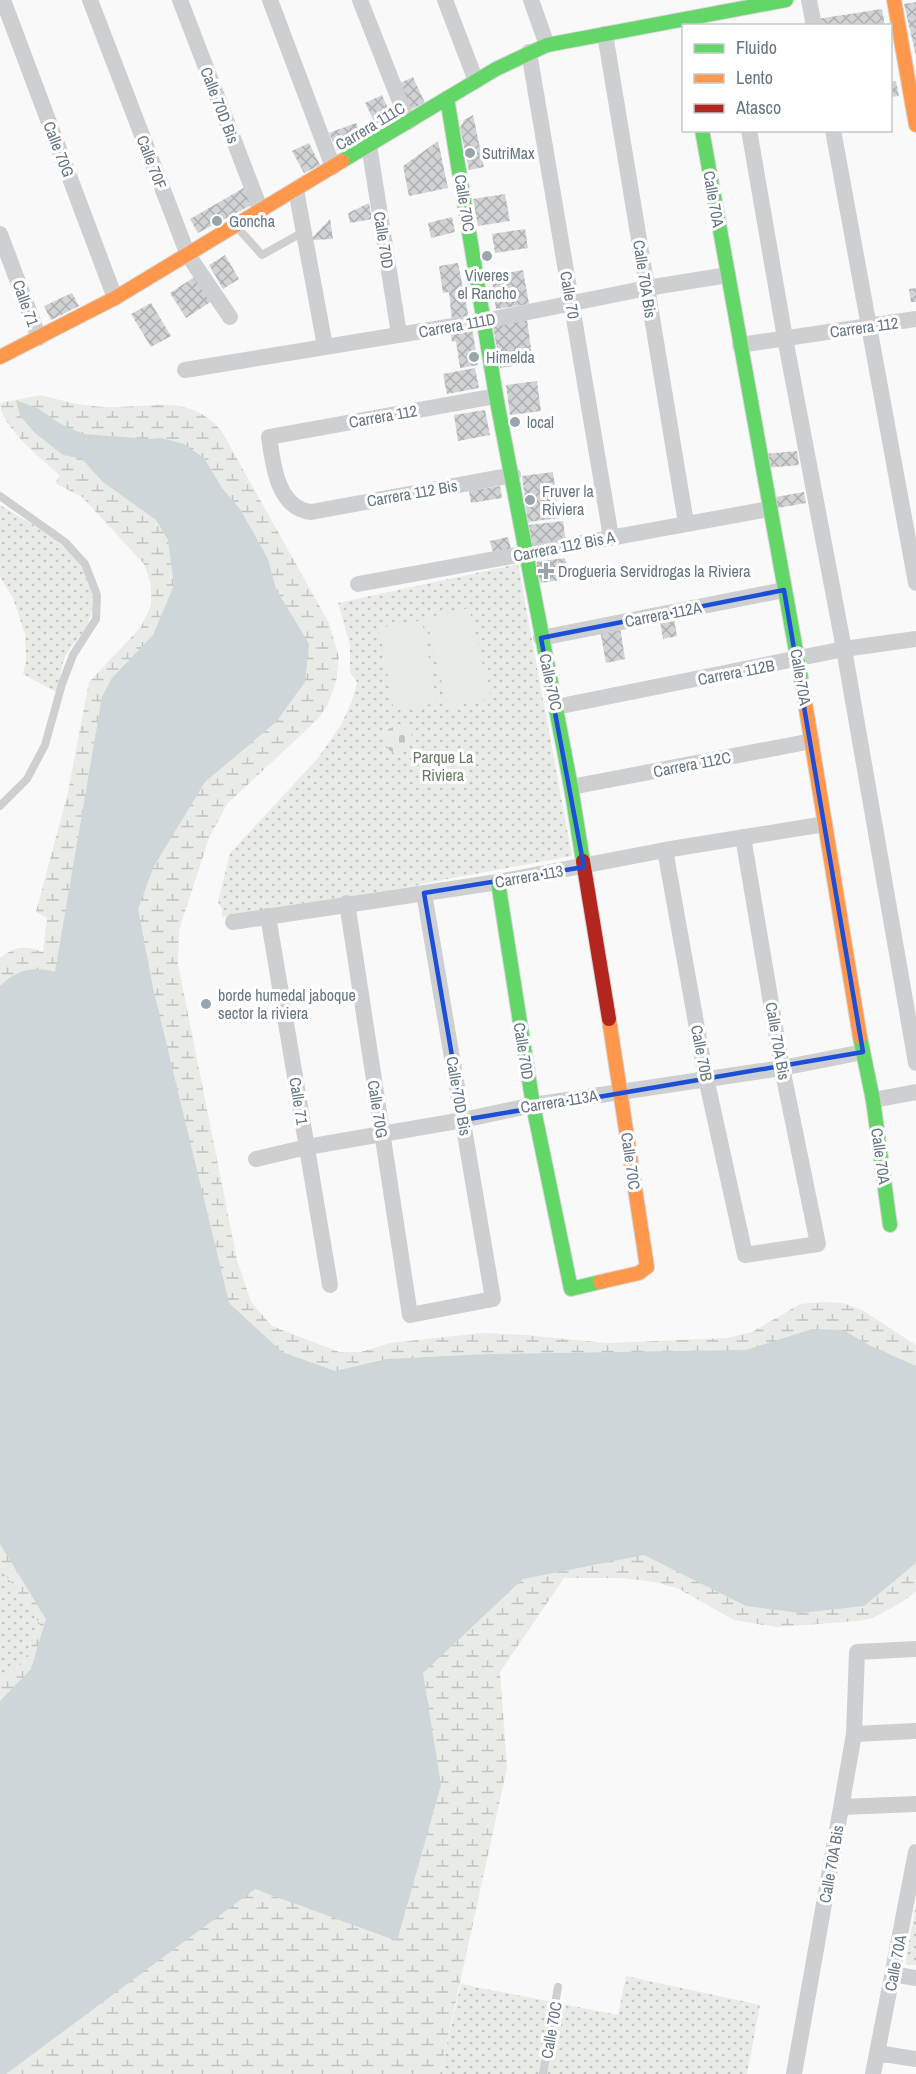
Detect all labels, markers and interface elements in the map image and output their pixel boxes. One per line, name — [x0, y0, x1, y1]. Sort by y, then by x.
legend — [682, 24, 892, 132]
text: Fluido — [736, 35, 777, 60]
street label: Calle 70D Bis — [195, 64, 245, 146]
text: Lento — [736, 65, 773, 90]
text: Atasco — [735, 95, 781, 120]
street label: Carrera 111C — [331, 97, 409, 155]
street label: Calle 70G — [38, 118, 80, 180]
street label: Calle 70F — [132, 132, 172, 192]
place label: SutriMax — [482, 142, 535, 164]
marker: SutriMax — [463, 146, 477, 160]
street label: Calle 70A — [698, 169, 730, 229]
street label: Calle 70C — [450, 173, 480, 233]
place label: Goncha — [229, 210, 276, 232]
street label: Calle 70D — [369, 210, 399, 270]
marker: Goncha — [210, 214, 224, 228]
street label: Calle 70A Bis — [628, 238, 662, 320]
marker: Viveres el Rancho — [480, 249, 494, 263]
place label: Viveres el Rancho — [457, 264, 517, 304]
street label: Calle 70 — [555, 269, 585, 321]
street label: Calle 71 — [7, 277, 45, 330]
street label: Carrera 111D — [417, 307, 497, 343]
street label: Carrera 112 — [828, 311, 900, 343]
place label: Himelda — [486, 346, 536, 368]
marker: Himelda — [467, 350, 481, 364]
street label: Carrera 112 — [347, 399, 419, 433]
place label: local — [527, 411, 554, 433]
marker: local — [508, 415, 522, 429]
street label: Carrera 112 Bis — [365, 474, 459, 512]
place label: Fruver la Riviera — [542, 480, 594, 520]
marker: Fruver la Riviera — [523, 493, 537, 507]
street label: Carrera 112 Bis A — [511, 525, 617, 567]
place label: Drogueria Servidrogas la Riviera — [558, 560, 751, 582]
marker: Drogueria Servidrogas la Riviera — [539, 564, 553, 578]
street label: Carrera 112A — [623, 596, 704, 632]
street label: Calle 70A — [785, 647, 817, 707]
street label: Calle 70C — [534, 652, 568, 712]
street label: Carrera 112B — [696, 654, 777, 690]
park label: Parque La Riviera — [413, 746, 474, 786]
street label: Carrera 112C — [651, 746, 733, 782]
street label: Carrera 113 — [493, 859, 565, 893]
place label: borde humedal jaboque sector la riviera — [218, 984, 356, 1024]
marker: borde humedal jaboque sector la riviera — [199, 997, 213, 1011]
street label: Calle 70A Bis — [760, 1000, 796, 1082]
street label: Calle 70D — [509, 1021, 539, 1081]
street label: Calle 70B — [686, 1023, 718, 1083]
street label: Calle 70D Bis — [441, 1055, 477, 1137]
street label: Calle 71 — [284, 1076, 314, 1127]
street label: Calle 70G — [363, 1078, 393, 1140]
street label: Carrera 113A — [519, 1084, 599, 1118]
street label: Calle 70A — [866, 1126, 896, 1186]
street label: Calle 70C — [616, 1131, 646, 1191]
street label: Calle 70A Bis — [813, 1823, 849, 1905]
street label: Calle 70A — [879, 1933, 911, 1993]
street label: Calle 70C — [535, 2000, 567, 2060]

